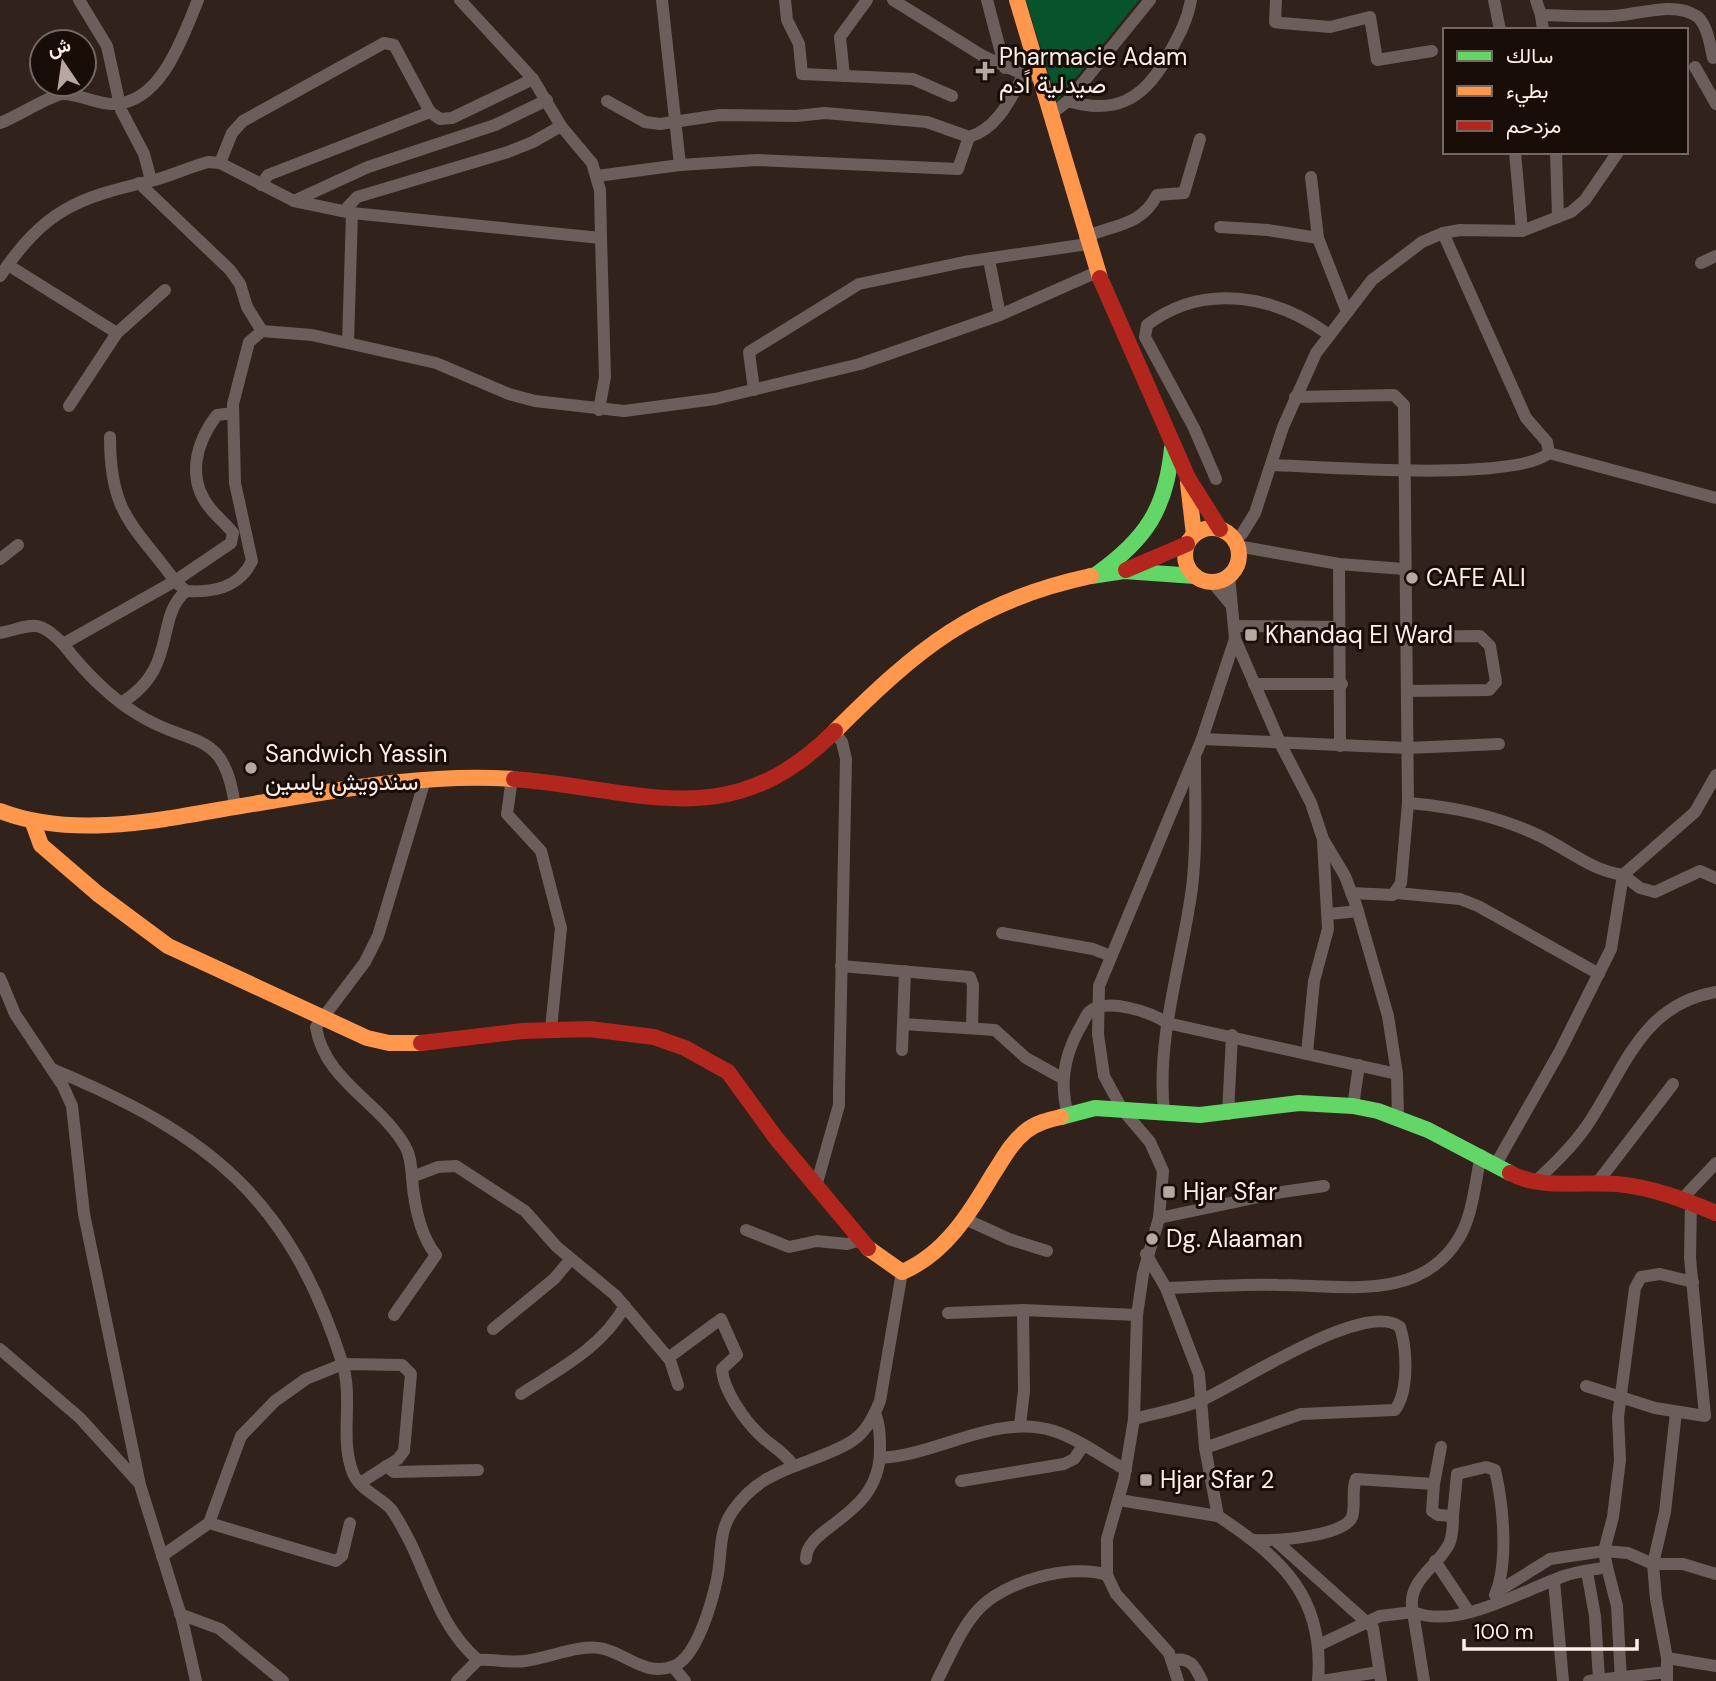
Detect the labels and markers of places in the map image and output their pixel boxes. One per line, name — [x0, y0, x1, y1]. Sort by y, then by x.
place label: Pharmacie Adam صيدلية اًدم — [999, 41, 1187, 101]
marker: Pharmacie Adam صيدلية اًدم — [977, 63, 993, 79]
place label: CAFE ALI — [1426, 562, 1526, 593]
marker: CAFE ALI — [1404, 570, 1420, 586]
place label: Khandaq El Ward — [1265, 619, 1453, 650]
marker: Khandaq El Ward — [1243, 627, 1259, 643]
place label: Sandwich Yassin سندويش ياسين — [265, 738, 448, 797]
marker: Sandwich Yassin سندويش ياسين — [243, 760, 259, 776]
place label: Hjar Sfar — [1183, 1176, 1277, 1207]
marker: Hjar Sfar — [1161, 1184, 1177, 1200]
place label: Dg. Alaaman — [1166, 1223, 1303, 1254]
marker: Dg. Alaaman — [1144, 1231, 1160, 1247]
place label: Hjar Sfar 2 — [1160, 1464, 1274, 1495]
marker: Hjar Sfar 2 — [1138, 1472, 1154, 1488]

